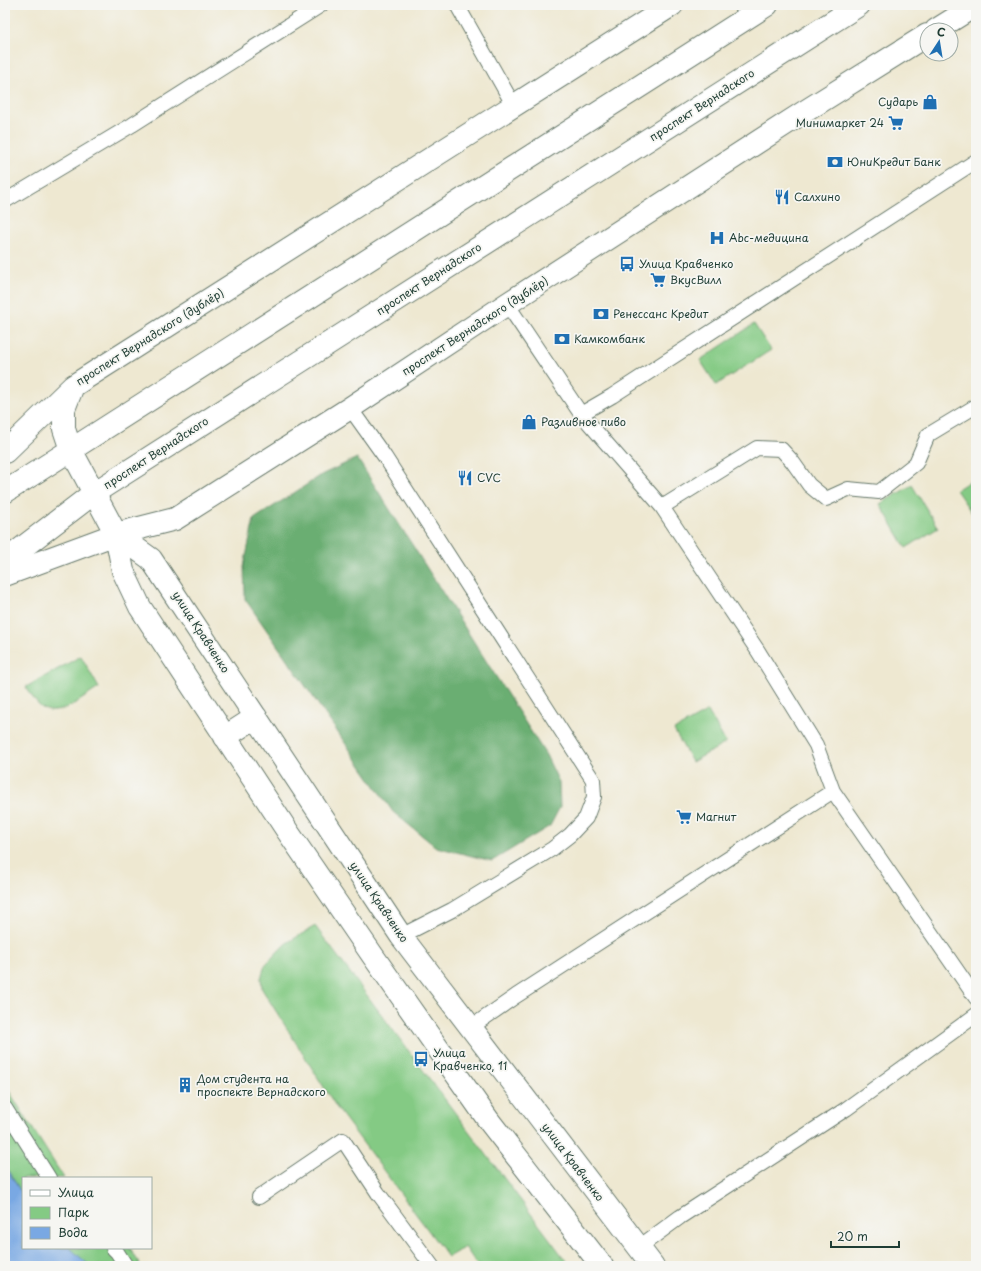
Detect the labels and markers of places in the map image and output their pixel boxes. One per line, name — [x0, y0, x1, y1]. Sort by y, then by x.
place label: Сударь — [878, 93, 918, 110]
shop icon: Сударь — [921, 93, 939, 111]
place label: Минимаркет 24 — [796, 114, 884, 131]
supermarket icon: Минимаркет 24 — [887, 114, 905, 132]
bank icon: ЮниКредит Банк — [826, 153, 844, 171]
place label: ЮниКредит Банк — [847, 153, 941, 170]
restaurant icon: Салхино — [773, 188, 791, 206]
place label: Салхино — [794, 188, 840, 205]
hospital icon: Abc-медицина — [708, 229, 726, 247]
place label: Abc-медицина — [729, 229, 809, 246]
bus stop icon: Улица Кравченко — [618, 255, 636, 273]
place label: Улица Кравченко — [639, 255, 733, 272]
supermarket icon: ВкусВилл — [649, 271, 667, 289]
place label: ВкусВилл — [670, 271, 722, 288]
bank icon: Ренессанс Кредит — [592, 305, 610, 323]
place label: Ренессанс Кредит — [613, 305, 709, 322]
bank icon: Камкомбанк — [553, 330, 571, 348]
place label: Камкомбанк — [574, 330, 645, 347]
shop icon: Разливное пиво — [520, 413, 538, 431]
place label: Разливное пиво — [541, 413, 626, 430]
restaurant icon: CVC — [456, 469, 474, 487]
place label: CVC — [477, 469, 501, 486]
supermarket icon: Магнит — [675, 808, 693, 826]
place label: Магнит — [696, 808, 737, 825]
place label: Улица Кравченко, 11 — [433, 1044, 507, 1074]
bus stop icon: Улица Кравченко, 11 — [412, 1050, 430, 1068]
place label: Дом студента на проспекте Вернадского — [196, 1070, 326, 1100]
building icon: Дом студента на проспекте Вернадского — [176, 1076, 194, 1094]

